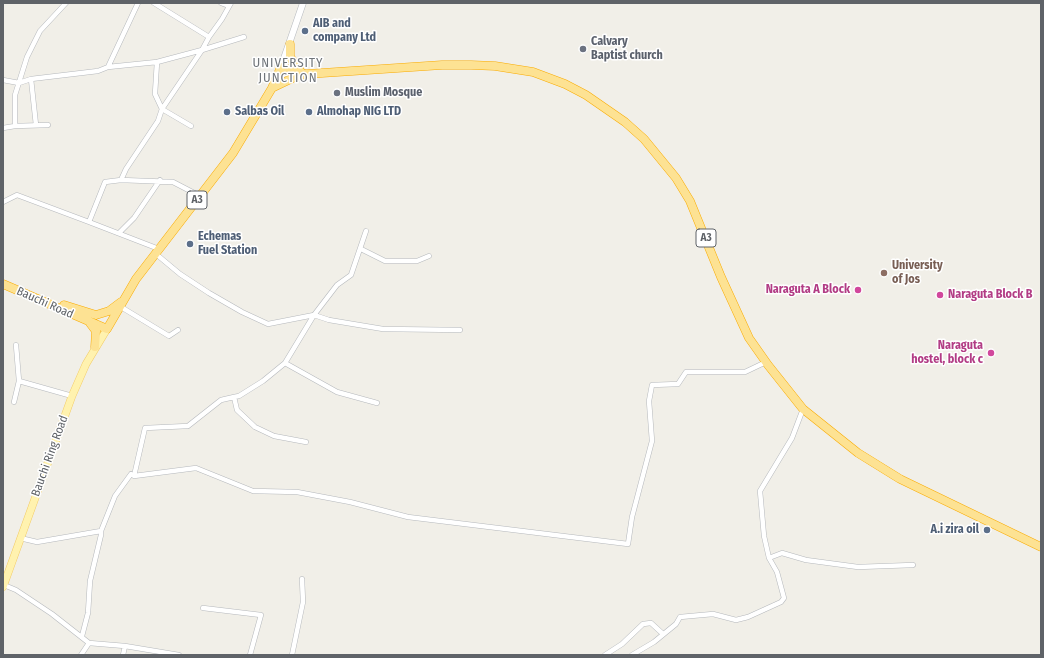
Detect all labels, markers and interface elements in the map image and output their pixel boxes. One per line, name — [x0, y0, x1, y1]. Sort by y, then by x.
place label: AIB and company Ltd — [313, 17, 376, 45]
marker: AIB and company Ltd — [300, 26, 310, 36]
place label: Calvary Baptist church — [591, 35, 663, 63]
marker: Calvary Baptist church — [578, 44, 588, 54]
district label: UNIVERSITY JUNCTION — [253, 55, 323, 86]
place label: Muslim Mosque — [345, 86, 422, 100]
marker: Muslim Mosque — [332, 88, 342, 98]
place label: Salbas Oil — [235, 105, 284, 119]
place label: Almohap NIG LTD — [317, 105, 401, 119]
marker: Salbas Oil — [222, 107, 232, 117]
marker: Almohap NIG LTD — [304, 107, 314, 117]
road number: A3 — [187, 191, 207, 209]
road number: A3 — [696, 229, 716, 247]
place label: Echemas Fuel Station — [198, 230, 257, 258]
marker: Echemas Fuel Station — [185, 239, 195, 249]
place label: University of Jos — [892, 259, 943, 287]
marker: University of Jos — [879, 268, 889, 278]
place label: Naraguta A Block — [766, 283, 850, 297]
street label: Bauchi Road — [14, 284, 76, 322]
marker: Naraguta A Block — [853, 285, 863, 295]
place label: Naraguta Block B — [948, 288, 1033, 302]
marker: Naraguta Block B — [935, 290, 945, 300]
place label: Naraguta hostel, block c — [911, 339, 983, 367]
marker: Naraguta hostel, block c — [986, 348, 996, 358]
street label: Bauchi Ring Road — [29, 413, 71, 499]
place label: A.i zira oil — [931, 523, 979, 537]
marker: A.i zira oil — [982, 525, 992, 535]

